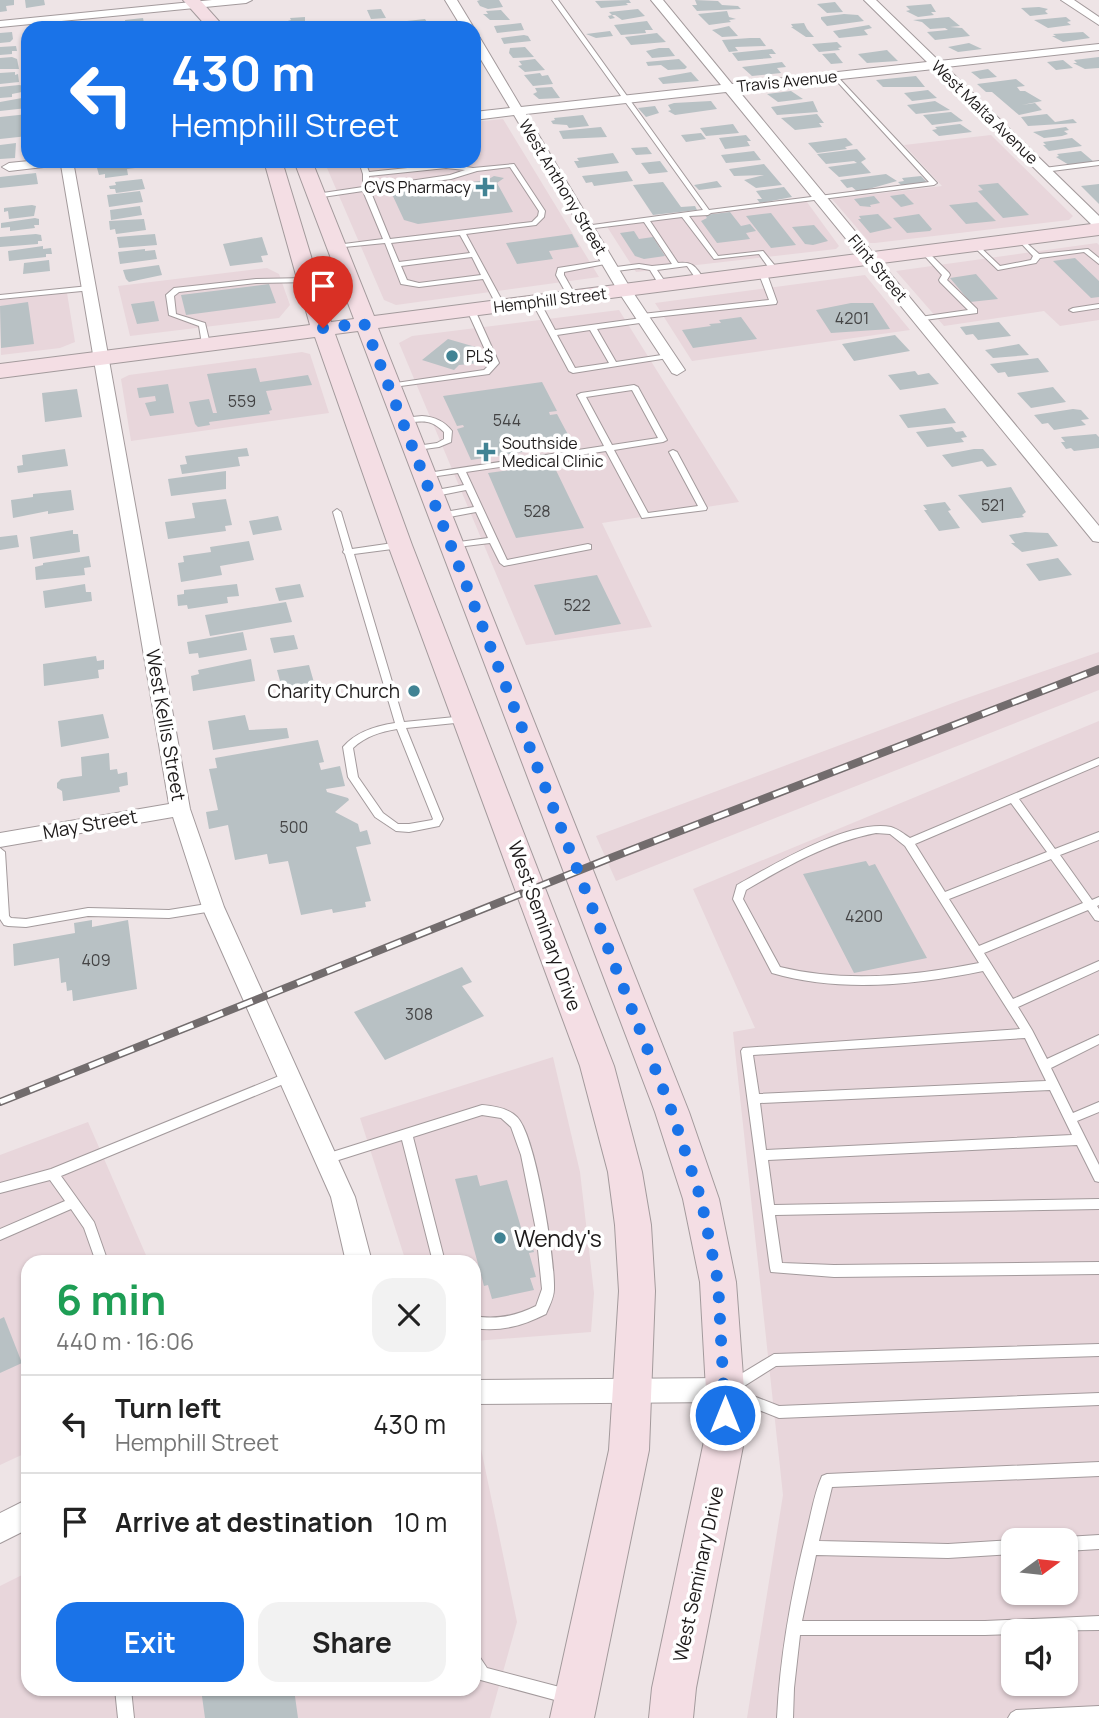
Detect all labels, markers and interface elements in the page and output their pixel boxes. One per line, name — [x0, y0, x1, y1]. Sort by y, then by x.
text: 430 m — [171, 39, 315, 106]
icon: left — [56, 49, 147, 140]
street label: West Malta Avenue — [927, 55, 1043, 169]
street label: Travis Avenue — [736, 65, 838, 97]
text: Hemphill Street — [171, 103, 399, 147]
street label: West Anthony Street — [514, 115, 612, 259]
place label: CVS Pharmacy — [364, 176, 472, 198]
marker: CVS Pharmacy — [477, 179, 493, 195]
street label: Flint Street — [843, 230, 913, 306]
pin — [293, 256, 353, 328]
icon: arrive — [304, 267, 342, 305]
street label: Hemphill Street — [492, 282, 608, 318]
house number: 4201 — [835, 307, 869, 329]
place label: PL$ — [466, 345, 493, 367]
marker: PL$ — [444, 348, 460, 364]
house number: 559 — [228, 390, 256, 412]
house number: 544 — [493, 409, 521, 431]
place label: Southside Medical Clinic — [502, 432, 604, 472]
marker: Southside Medical Clinic — [476, 442, 496, 462]
house number: 521 — [981, 494, 1005, 516]
house number: 528 — [523, 500, 551, 522]
house number: 522 — [563, 594, 591, 616]
street label: West Kellis Street — [140, 647, 192, 803]
place label: Charity Church — [268, 678, 400, 704]
marker: Charity Church — [406, 683, 422, 699]
street label: May Street — [41, 803, 139, 845]
house number: 500 — [280, 816, 308, 838]
street label: West Seminary Drive — [502, 837, 588, 1015]
house number: 4200 — [845, 905, 883, 927]
house number: 409 — [81, 949, 111, 971]
house number: 308 — [405, 1003, 433, 1025]
place label: Wendy's — [514, 1222, 602, 1254]
marker: Wendy's — [492, 1230, 508, 1246]
text: 6 min — [56, 1270, 166, 1328]
button: close — [372, 1278, 446, 1352]
text: 440 m · 16:06 — [56, 1325, 194, 1357]
position arrow — [688, 1378, 762, 1452]
text: Turn left — [115, 1390, 222, 1426]
icon: left — [56, 1405, 94, 1443]
text: 430 m — [373, 1406, 446, 1442]
text: Hemphill Street — [115, 1426, 279, 1458]
street label: West Seminary Drive — [667, 1484, 729, 1664]
icon: arrive — [56, 1503, 94, 1541]
text: Arrive at destination — [115, 1504, 373, 1540]
text: 10 m — [394, 1504, 447, 1540]
north arrow — [1001, 1528, 1078, 1605]
map controls — [1001, 1528, 1078, 1696]
button: Exit — [56, 1602, 244, 1682]
button: Share — [258, 1602, 446, 1682]
button: sound — [1001, 1619, 1078, 1696]

